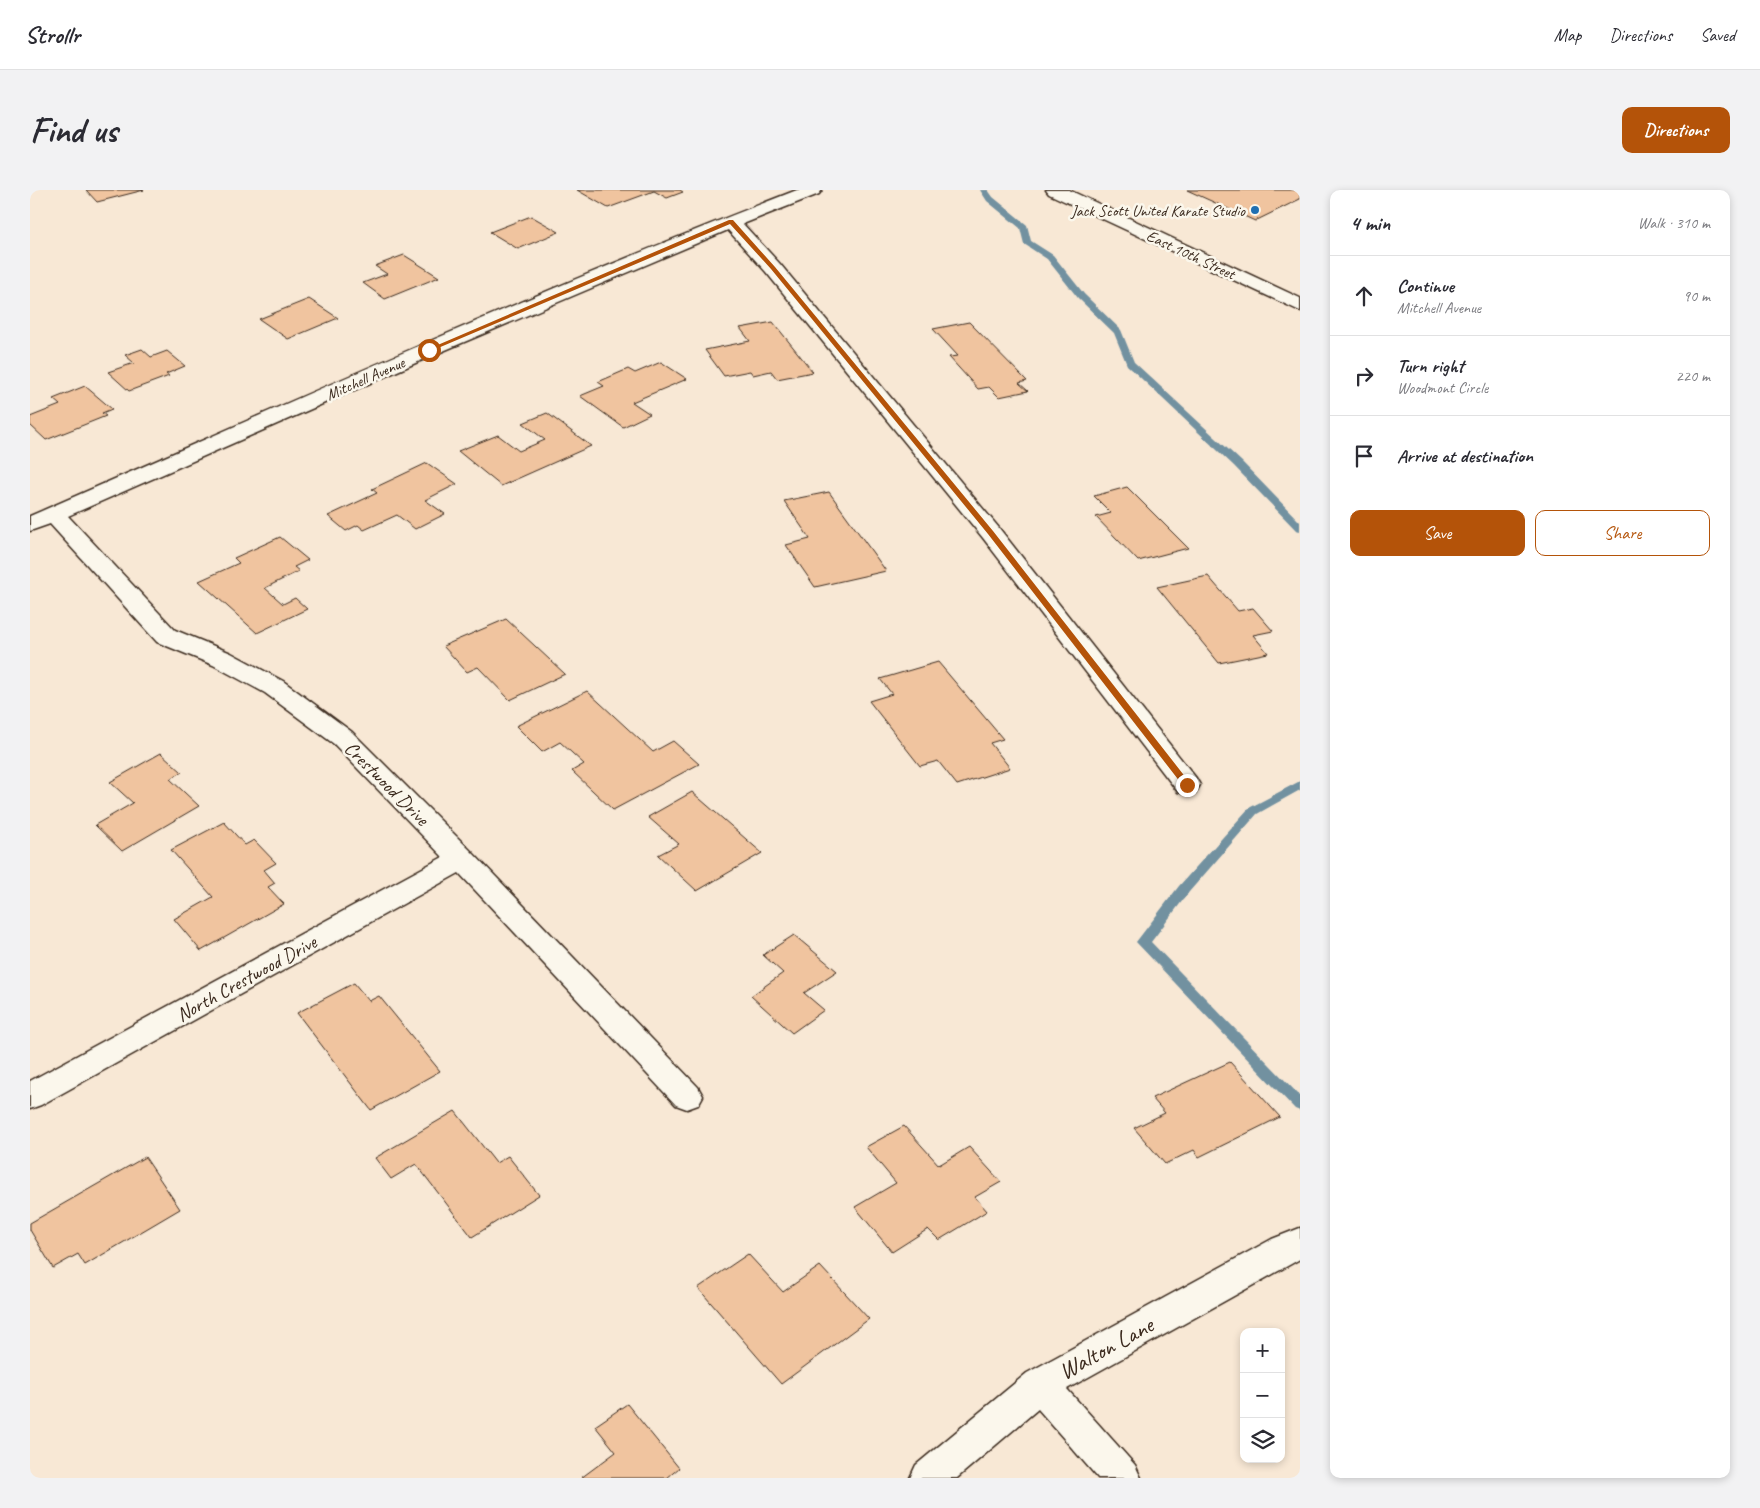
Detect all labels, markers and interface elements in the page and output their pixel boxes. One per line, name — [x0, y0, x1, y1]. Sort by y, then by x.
text: Strollr — [25, 20, 80, 50]
text: Map — [1554, 24, 1581, 46]
text: Directions — [1609, 24, 1672, 46]
text: Saved — [1700, 24, 1735, 46]
button: Directions — [1622, 107, 1730, 153]
text: Find us — [30, 108, 117, 153]
place label: Jack Scott United Karate Studio — [1070, 201, 1246, 221]
marker: Jack Scott United Karate Studio — [1249, 204, 1261, 216]
text: 4 min — [1350, 210, 1390, 236]
text: Walk · 310 m — [1638, 213, 1710, 233]
street label: East 10th Street — [1143, 226, 1240, 285]
text: Continue — [1397, 274, 1454, 298]
icon: ahead — [1350, 282, 1378, 310]
text: 90 m — [1683, 286, 1710, 306]
text: Mitchell Avenue — [1397, 298, 1481, 318]
route start — [418, 339, 441, 362]
street label: Mitchell Avenue — [323, 352, 409, 405]
text: Turn right — [1397, 354, 1464, 378]
icon: right — [1350, 362, 1378, 390]
text: 220 m — [1676, 366, 1710, 386]
text: Woodmont Circle — [1397, 378, 1488, 398]
icon: arrive — [1350, 442, 1378, 470]
text: Arrive at destination — [1397, 444, 1533, 468]
button: Save — [1350, 510, 1525, 556]
button: Share — [1535, 510, 1710, 556]
street label: Crestwood Drive — [339, 736, 435, 832]
route end — [1176, 774, 1199, 797]
street label: North Crestwood Drive — [172, 929, 322, 1027]
street label: Walton Lane — [1053, 1309, 1160, 1386]
map controls — [1240, 1328, 1285, 1463]
button: + — [1240, 1328, 1285, 1373]
button: − — [1240, 1373, 1285, 1418]
button: layers — [1240, 1418, 1285, 1463]

